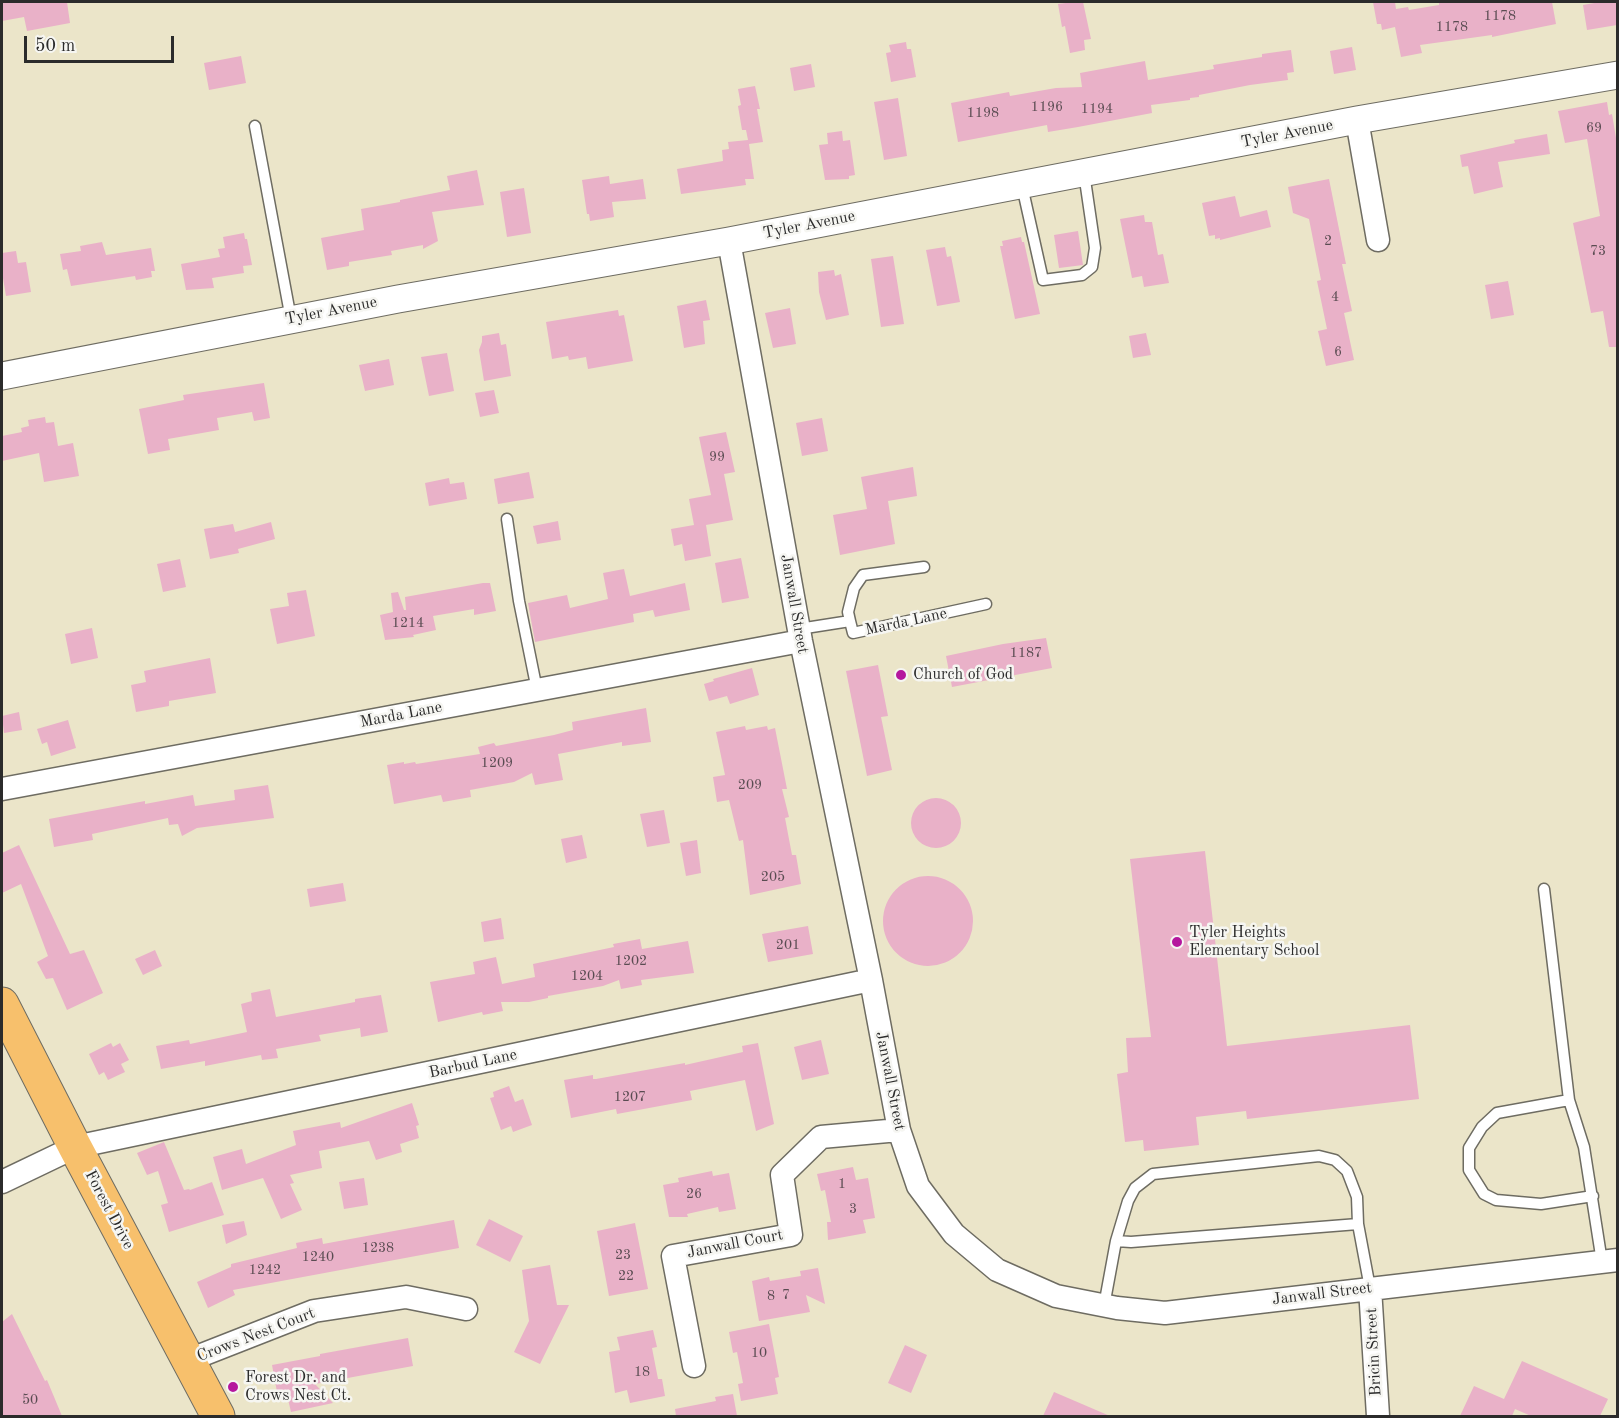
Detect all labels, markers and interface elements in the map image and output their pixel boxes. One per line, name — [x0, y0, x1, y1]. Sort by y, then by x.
house number: 1178 — [1484, 8, 1516, 24]
house number: 1178 — [1436, 19, 1468, 35]
scale bar — [27, 24, 177, 62]
text: 50 m — [35, 37, 75, 55]
house number: 1196 — [1031, 99, 1063, 115]
house number: 1194 — [1081, 101, 1113, 117]
house number: 1198 — [967, 105, 999, 121]
street label: Tyler Avenue — [1239, 116, 1335, 152]
house number: 69 — [1586, 120, 1602, 136]
street label: Tyler Avenue — [761, 207, 857, 243]
house number: 2 — [1324, 233, 1332, 249]
house number: 73 — [1590, 243, 1606, 259]
house number: 4 — [1331, 289, 1339, 305]
street label: Tyler Avenue — [283, 293, 379, 329]
house number: 6 — [1334, 344, 1342, 360]
house number: 99 — [709, 449, 725, 465]
street label: Janwall Street — [776, 553, 812, 655]
street label: Marda Lane — [863, 604, 949, 640]
house number: 1214 — [392, 615, 424, 631]
house number: 1187 — [1010, 645, 1042, 661]
place label: Church of God — [913, 665, 1013, 685]
marker: Church of God — [894, 668, 908, 682]
street label: Marda Lane — [358, 698, 444, 732]
house number: 1209 — [481, 755, 513, 771]
house number: 209 — [738, 777, 762, 793]
house number: 205 — [761, 869, 785, 885]
place label: Tyler Heights Elementary School — [1189, 923, 1319, 961]
marker: Tyler Heights Elementary School — [1170, 935, 1184, 949]
house number: 201 — [776, 937, 800, 953]
house number: 1202 — [615, 953, 647, 969]
house number: 1204 — [571, 968, 603, 984]
street label: Janwall Street — [871, 1030, 909, 1132]
street label: Barbud Lane — [427, 1045, 519, 1083]
house number: 1207 — [614, 1089, 646, 1105]
street label: Forest Drive — [80, 1167, 138, 1253]
house number: 1 — [838, 1176, 846, 1192]
house number: 26 — [686, 1186, 702, 1202]
house number: 3 — [849, 1201, 857, 1217]
street label: Janwall Court — [685, 1225, 785, 1263]
house number: 1238 — [362, 1240, 394, 1256]
house number: 23 — [615, 1247, 631, 1263]
house number: 1240 — [302, 1249, 334, 1265]
house number: 1242 — [249, 1262, 281, 1278]
house number: 22 — [618, 1268, 634, 1284]
street label: Janwall Street — [1271, 1278, 1373, 1310]
house number: 7 — [782, 1287, 790, 1303]
house number: 8 — [767, 1288, 775, 1304]
street label: Crows Nest Court — [194, 1304, 318, 1366]
street label: Bricin Street — [1362, 1307, 1386, 1397]
house number: 10 — [751, 1345, 767, 1361]
house number: 18 — [634, 1364, 650, 1380]
place label: Forest Dr. and Crows Nest Ct. — [245, 1368, 351, 1406]
marker: Forest Dr. and Crows Nest Ct. — [226, 1380, 240, 1394]
house number: 50 — [22, 1392, 38, 1408]

